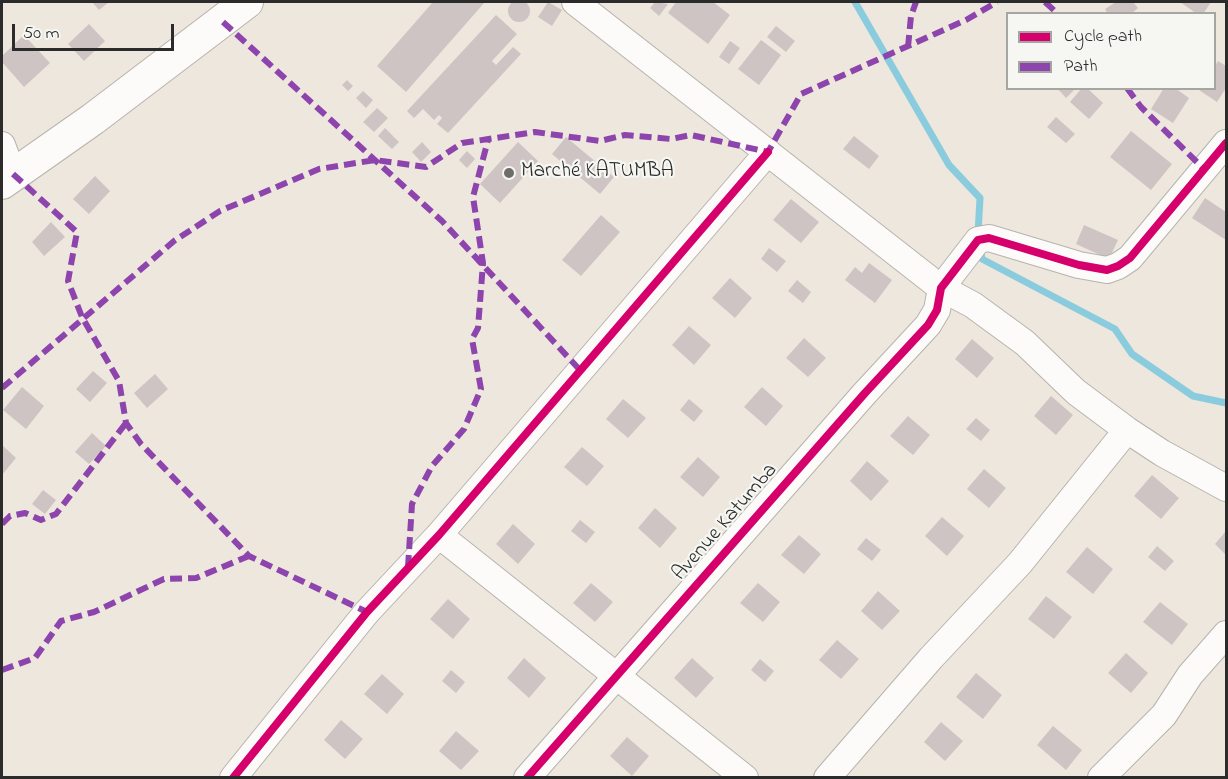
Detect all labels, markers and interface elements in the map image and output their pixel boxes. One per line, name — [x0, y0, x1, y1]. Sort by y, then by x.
scale bar — [15, 12, 177, 50]
legend — [1006, 12, 1216, 90]
text: 50 m — [23, 21, 60, 47]
text: Cycle path — [1064, 24, 1142, 50]
text: Path — [1064, 54, 1098, 80]
place label: Marché KATUMBA — [521, 160, 674, 186]
marker: Marché KATUMBA — [502, 166, 516, 180]
street label: Avenue Katumba — [668, 459, 784, 587]

